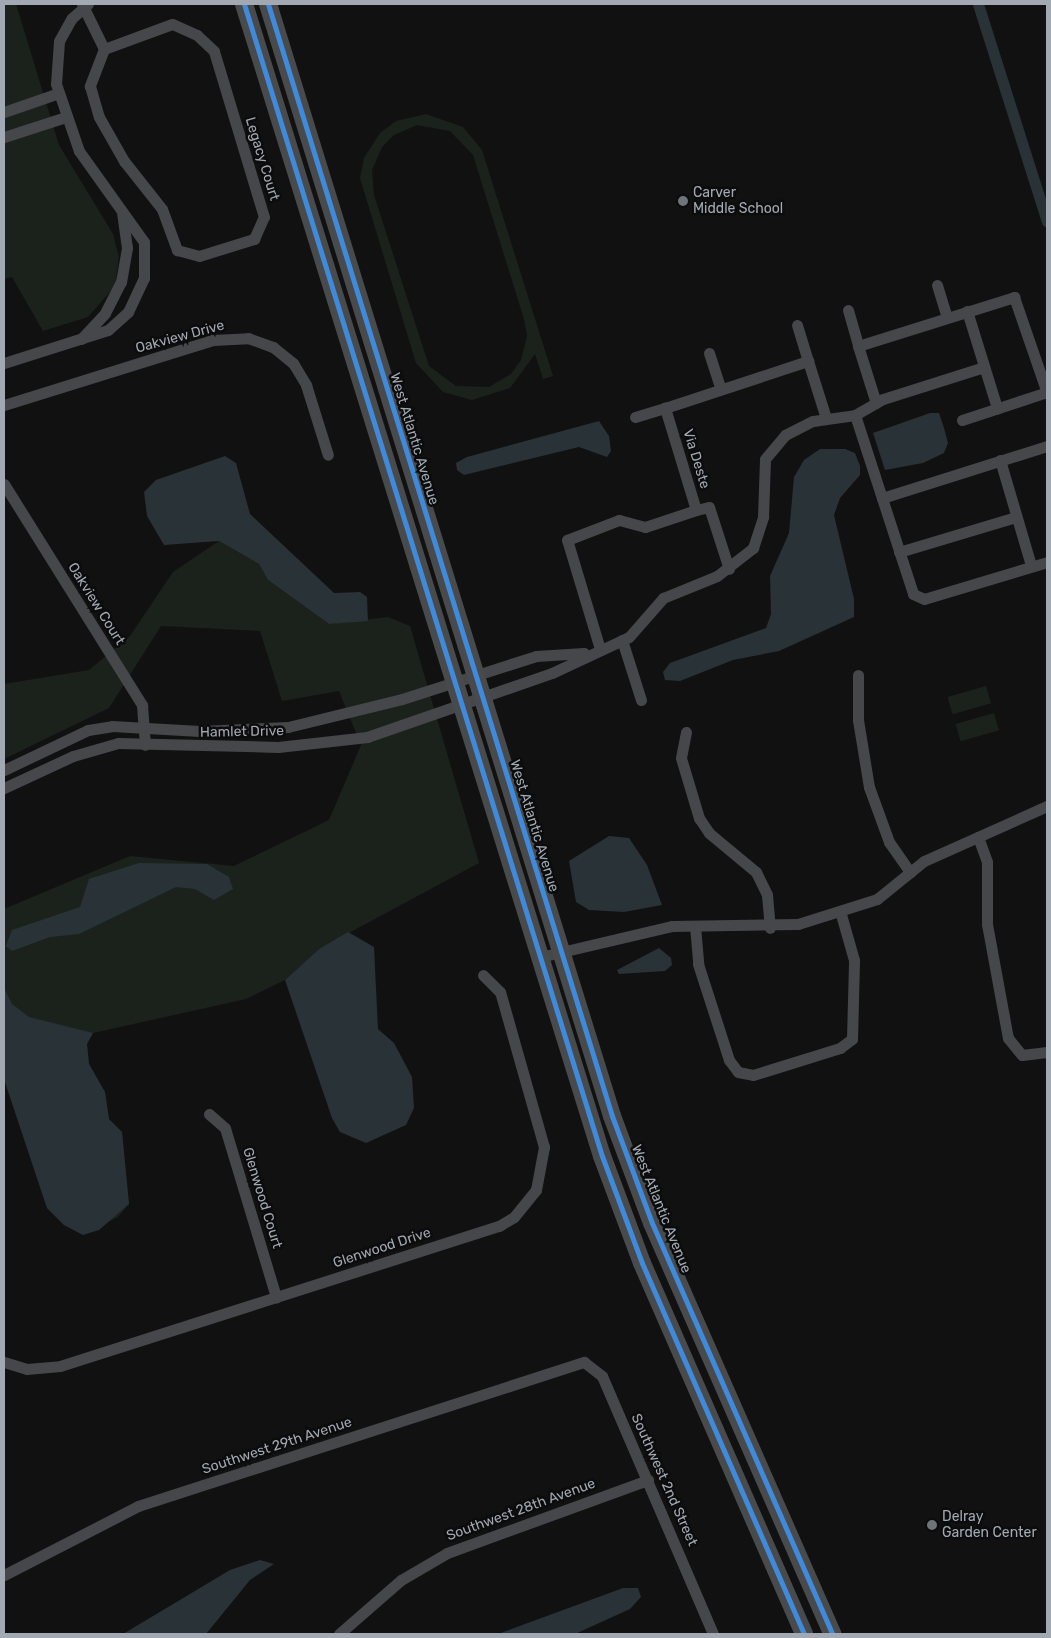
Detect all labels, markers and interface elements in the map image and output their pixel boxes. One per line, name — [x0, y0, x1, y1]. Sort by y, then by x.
street label: Legacy Court — [241, 115, 283, 203]
place label: Carver Middle School — [693, 185, 783, 218]
marker: Carver Middle School — [677, 195, 689, 207]
street label: Oakview Drive — [134, 317, 226, 357]
street label: West Atlantic Avenue — [386, 371, 442, 507]
street label: Via Deste — [679, 427, 713, 491]
street label: Oakview Court — [64, 559, 128, 649]
street label: Hamlet Drive — [200, 723, 284, 741]
street label: West Atlantic Avenue — [506, 758, 562, 894]
street label: West Atlantic Avenue — [627, 1142, 695, 1276]
street label: Glenwood Court — [239, 1146, 285, 1250]
street label: Glenwood Drive — [331, 1224, 433, 1272]
street label: Southwest 2nd Street — [627, 1411, 701, 1549]
street label: Southwest 29th Avenue — [200, 1414, 354, 1478]
street label: Southwest 28th Avenue — [444, 1475, 598, 1545]
place label: Delray Garden Center — [942, 1509, 1037, 1541]
marker: Delray Garden Center — [926, 1519, 938, 1531]

